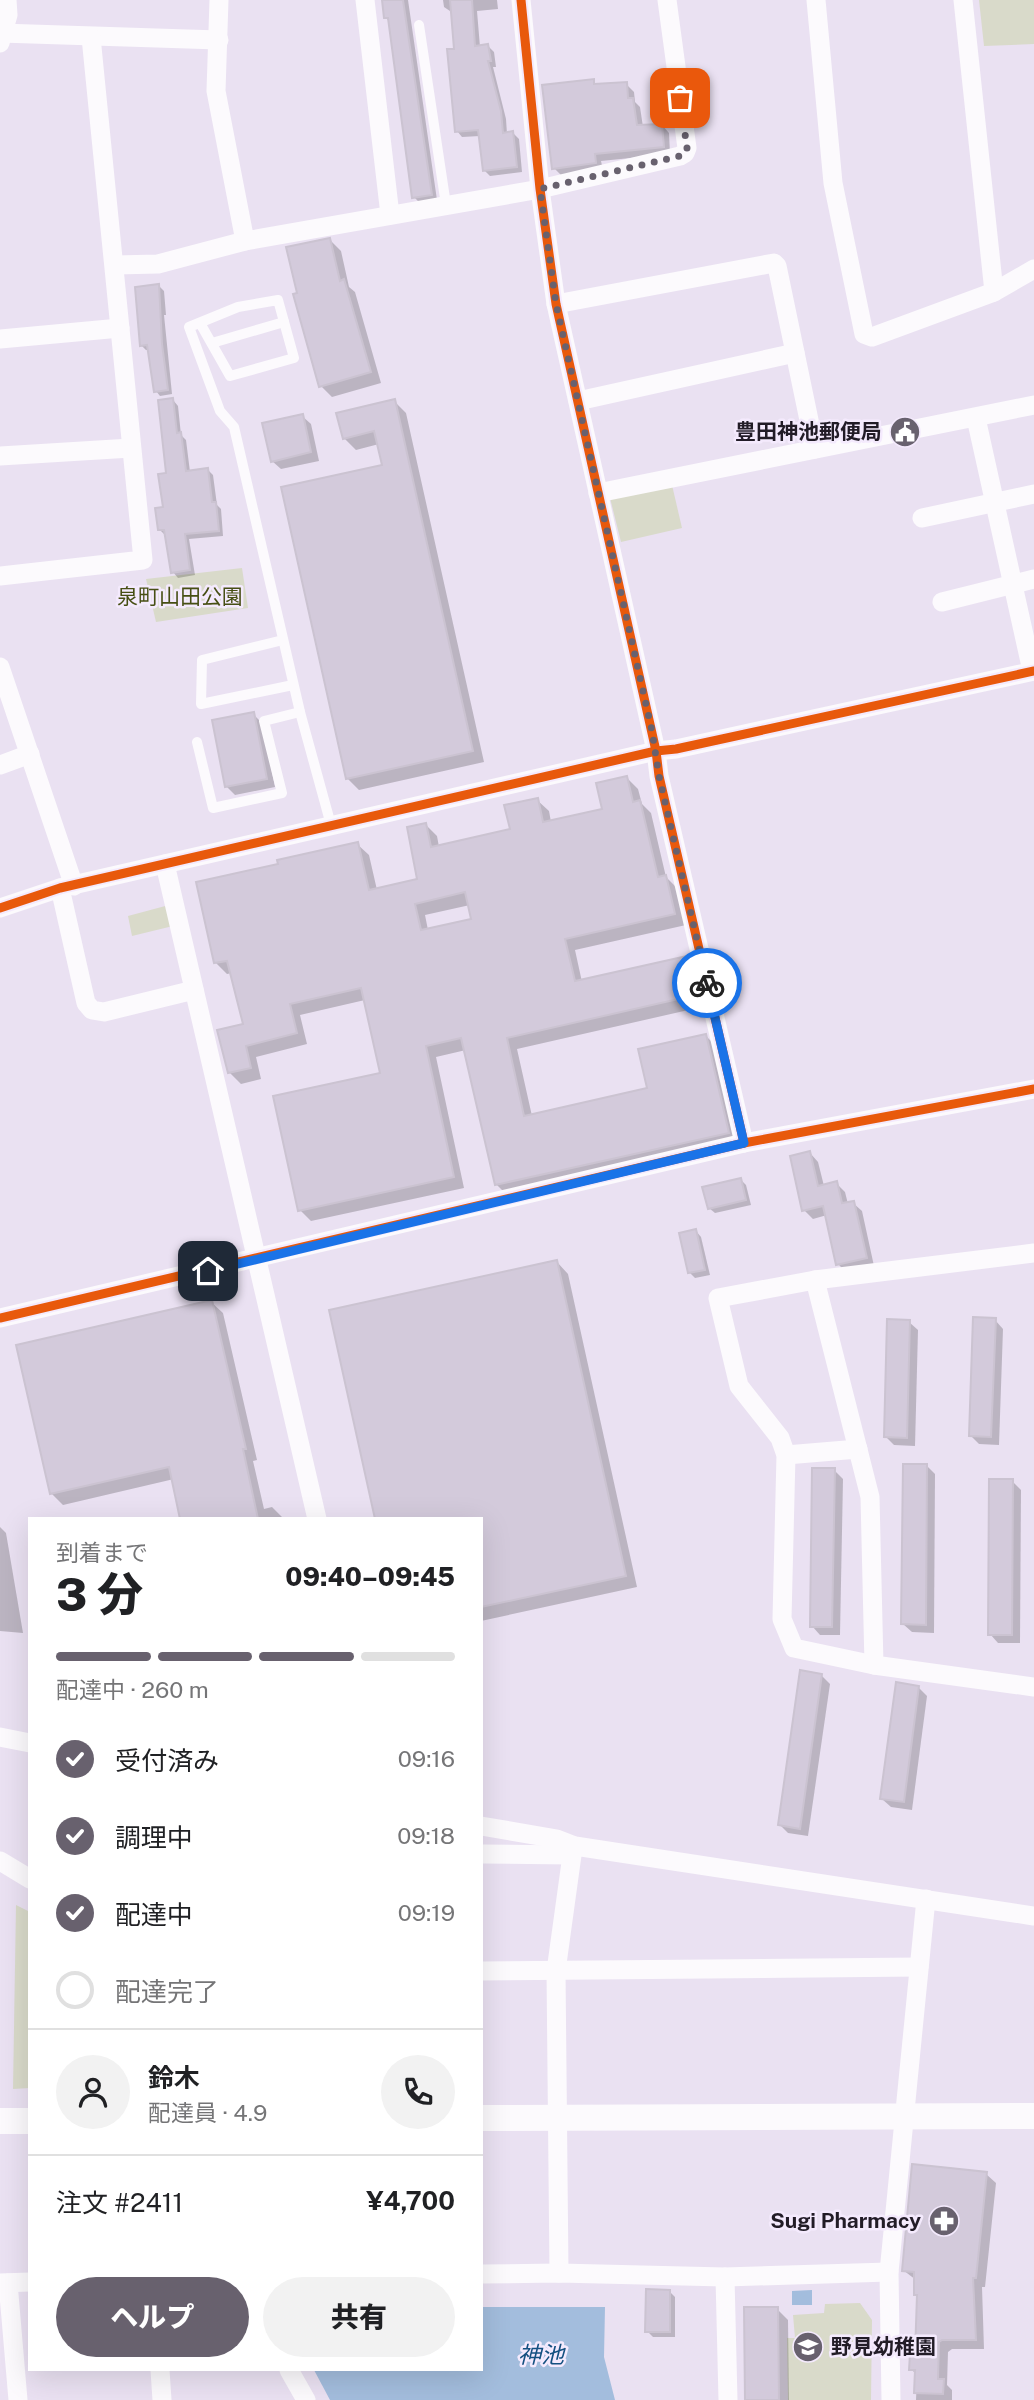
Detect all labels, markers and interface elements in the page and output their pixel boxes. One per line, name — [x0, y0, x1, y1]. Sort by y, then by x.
pin — [650, 68, 710, 128]
icon: bag — [661, 79, 699, 117]
public building icon: 豊田神池郵便局 — [888, 415, 922, 449]
place label: 豊田神池郵便局 — [735, 419, 882, 444]
park label: 泉町山田公園 — [117, 584, 243, 609]
courier — [672, 948, 742, 1018]
icon: bike — [688, 964, 726, 1002]
pin — [178, 1241, 238, 1301]
icon: home — [189, 1252, 227, 1290]
text: 到着まで — [56, 1539, 148, 1566]
text: 09:40–09:45 — [285, 1561, 455, 1592]
text: 3 分 — [56, 1567, 143, 1621]
text: 配達中 · 260 m — [56, 1676, 209, 1703]
icon: check — [56, 1740, 94, 1778]
text: 受付済み — [115, 1745, 219, 1776]
text: 09:16 — [398, 1745, 455, 1772]
icon: check — [56, 1817, 94, 1855]
text: 調理中 — [115, 1822, 193, 1853]
text: 09:18 — [397, 1822, 455, 1849]
icon: check — [56, 1894, 94, 1932]
text: 配達中 — [115, 1899, 193, 1930]
text: 09:19 — [398, 1899, 455, 1926]
text: 配達完了 — [115, 1976, 219, 2007]
button: person — [56, 2055, 130, 2129]
button: phone — [381, 2055, 455, 2129]
text: 鈴木 — [148, 2062, 200, 2093]
text: 配達員 · 4.9 — [148, 2099, 267, 2126]
text: ¥4,700 — [366, 2185, 455, 2216]
text: 注文 #2411 — [56, 2187, 183, 2218]
pharmacy icon: Sugi Pharmacy — [927, 2204, 961, 2238]
place label: Sugi Pharmacy — [770, 2208, 921, 2233]
button: ヘルプ — [56, 2277, 249, 2357]
button: 共有 — [263, 2277, 455, 2357]
school or university icon: 野見幼稚園 — [791, 2330, 825, 2364]
place label: 野見幼稚園 — [831, 2334, 936, 2359]
water label: 神池 — [518, 2341, 566, 2368]

